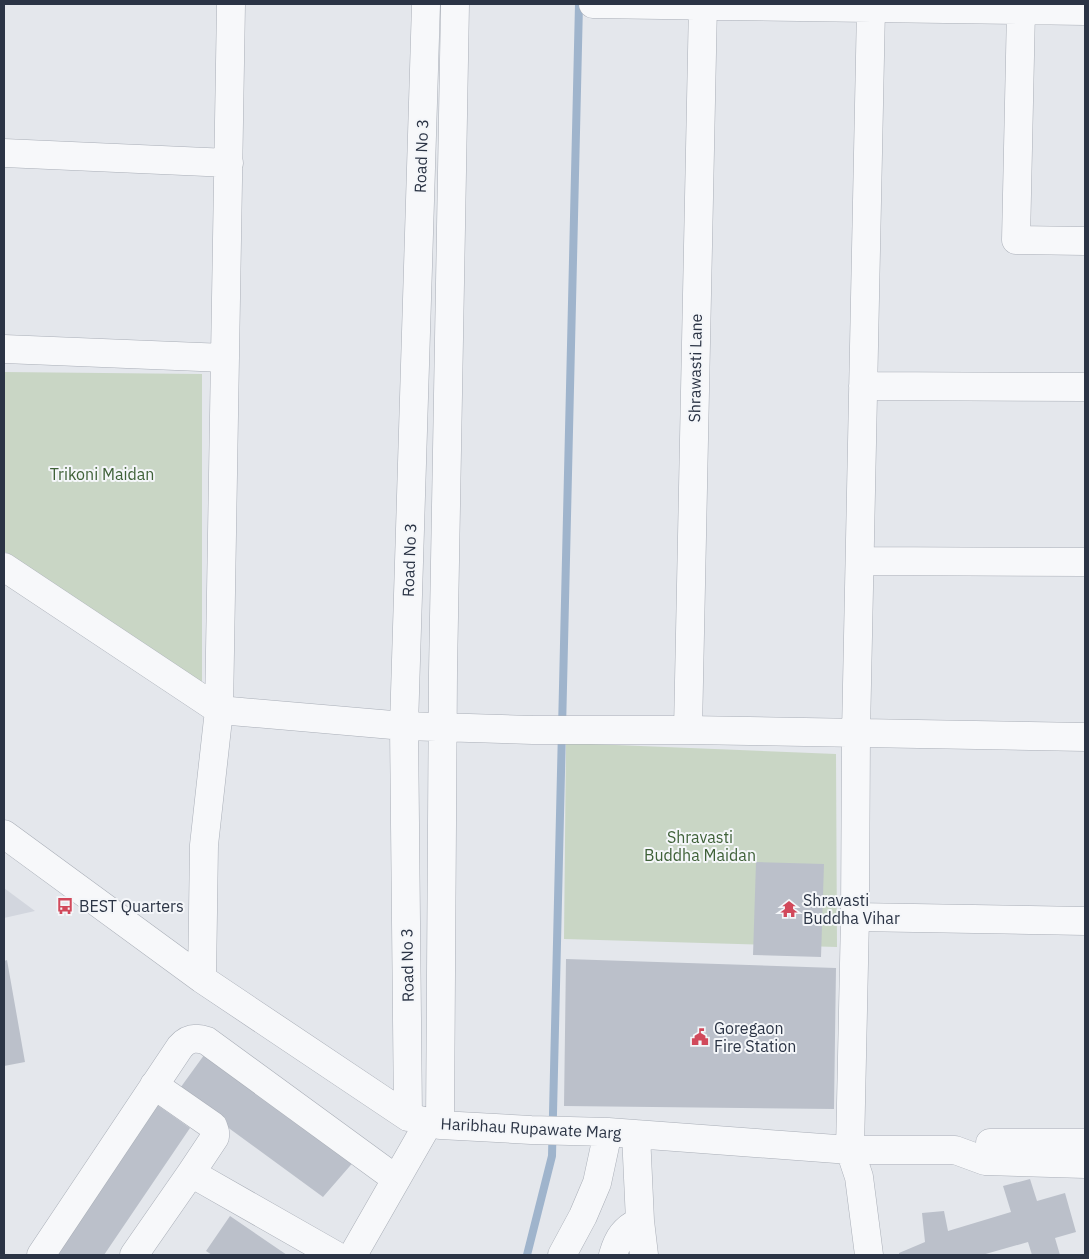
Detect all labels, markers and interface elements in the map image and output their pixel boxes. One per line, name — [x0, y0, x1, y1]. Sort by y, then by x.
street label: Road No 3 — [410, 119, 432, 193]
street label: Shrawasti Lane — [684, 313, 706, 423]
park label: Trikoni Maidan — [50, 464, 154, 484]
street label: Road No 3 — [398, 523, 420, 597]
park label: Shravasti Buddha Maidan — [644, 827, 756, 865]
place label: Shravasti Buddha Vihar — [803, 890, 900, 928]
bus stop icon: BEST Quarters — [55, 896, 75, 916]
place label: BEST Quarters — [79, 896, 184, 916]
temple icon: Shravasti Buddha Vihar — [779, 899, 799, 919]
street label: Road No 3 — [396, 928, 418, 1002]
place label: Goregaon Fire Station — [714, 1018, 796, 1056]
public building icon: Goregaon Fire Station — [690, 1027, 710, 1047]
street label: Haribhau Rupawate Marg — [440, 1113, 622, 1143]

